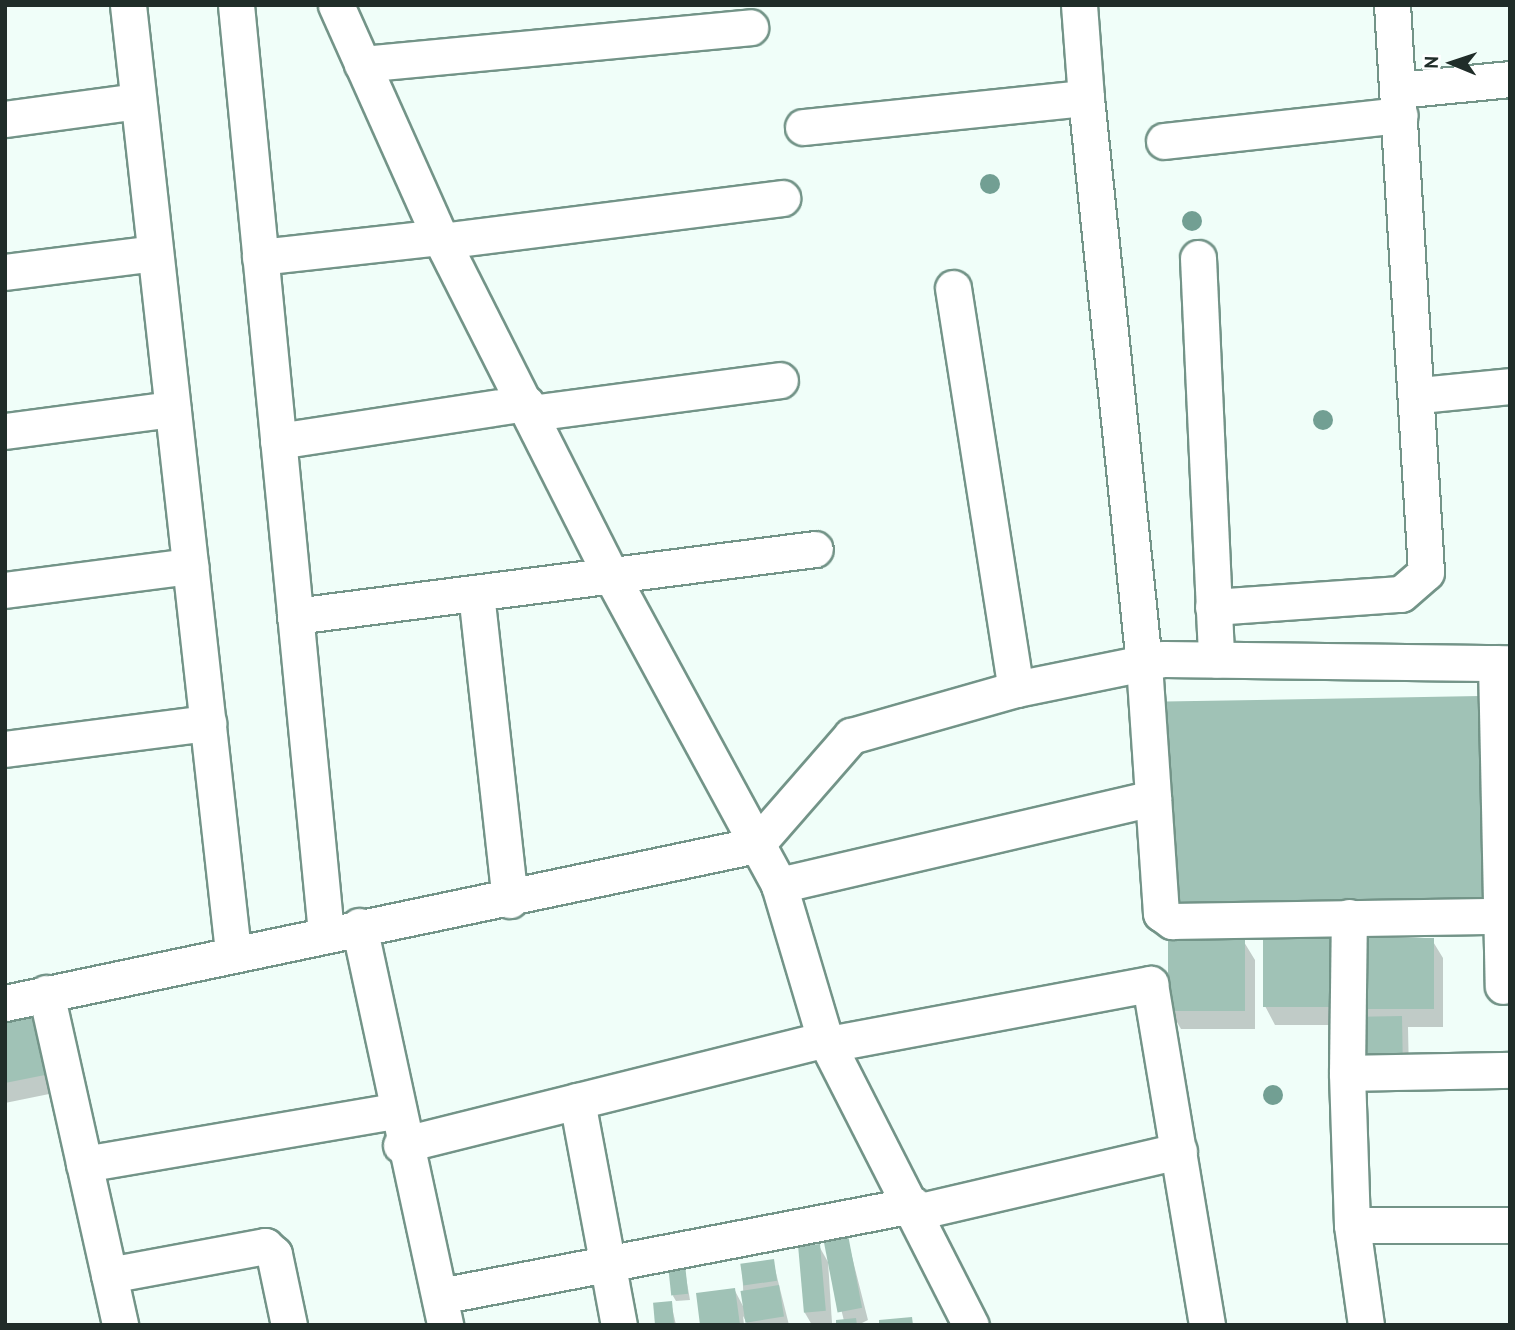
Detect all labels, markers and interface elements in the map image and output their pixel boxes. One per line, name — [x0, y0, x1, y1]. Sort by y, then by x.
north arrow — [1417, 28, 1487, 98]
text: N — [1419, 56, 1443, 69]

